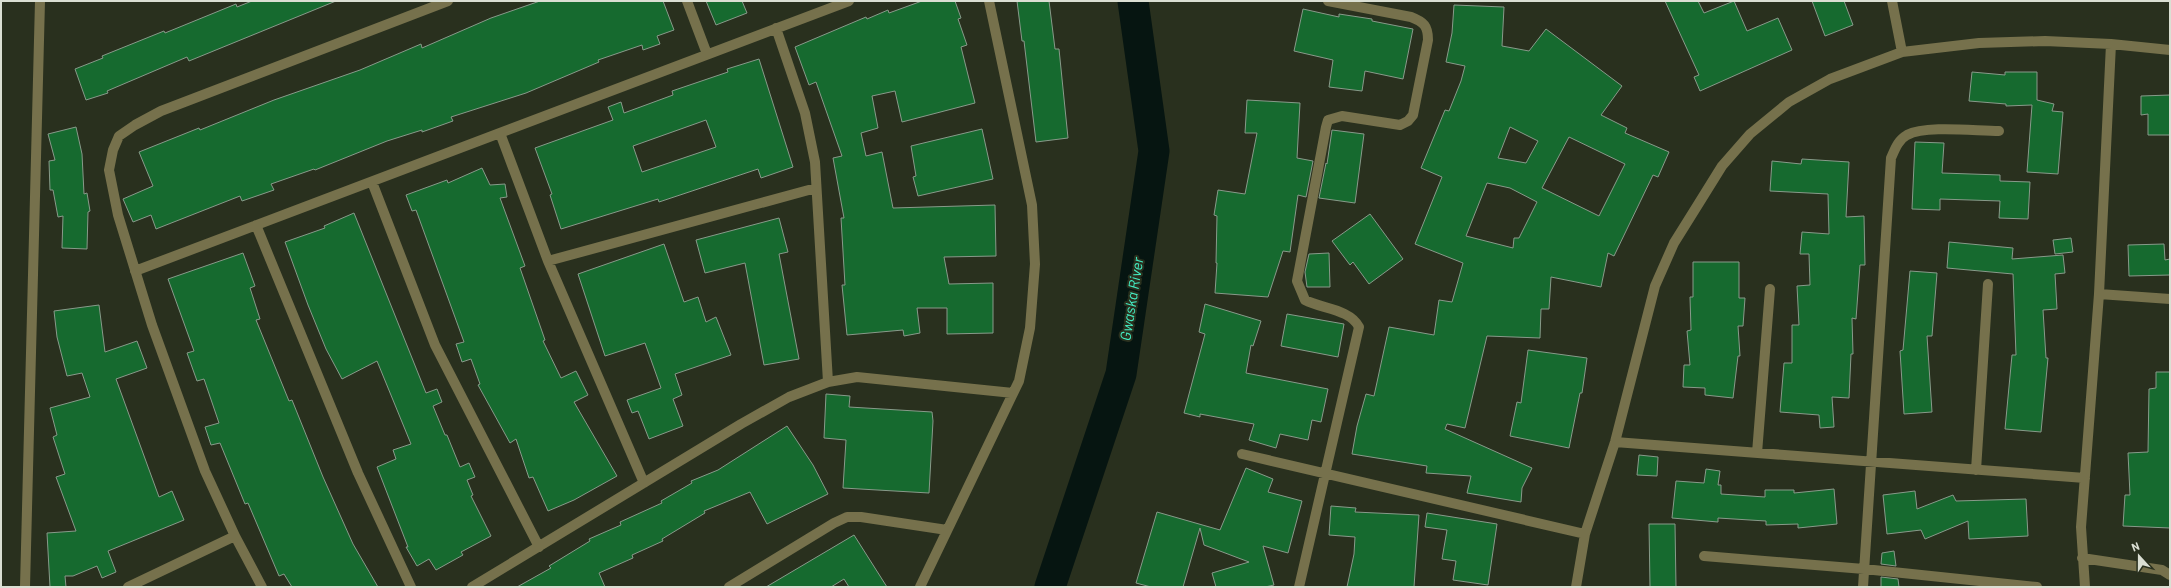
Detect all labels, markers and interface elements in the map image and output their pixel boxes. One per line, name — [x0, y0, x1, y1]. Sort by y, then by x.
water label: Gwaska River — [1116, 255, 1147, 342]
north arrow — [2119, 536, 2159, 576]
text: N — [2129, 539, 2141, 554]

